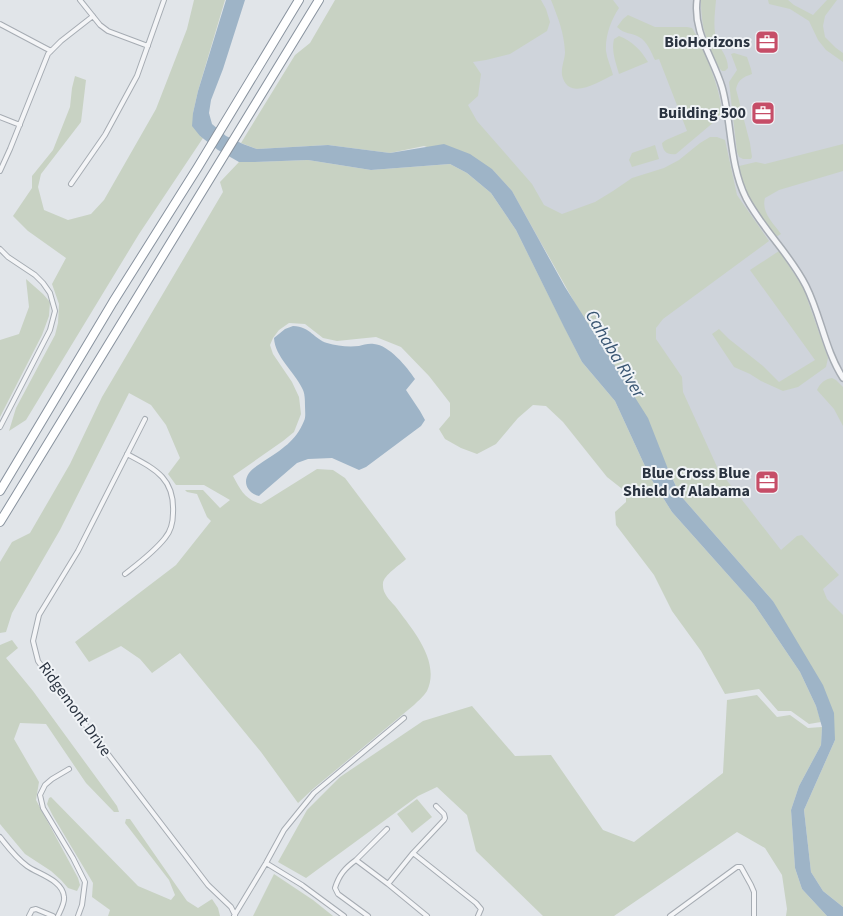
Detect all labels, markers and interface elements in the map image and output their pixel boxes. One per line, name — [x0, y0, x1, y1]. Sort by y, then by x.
office icon: BioHorizons — [754, 29, 780, 55]
place label: BioHorizons — [664, 31, 750, 53]
office icon: Building 500 — [750, 100, 776, 126]
place label: Building 500 — [658, 102, 746, 124]
water label: Cahaba River — [579, 305, 652, 403]
place label: Blue Cross Blue Shield of Alabama — [623, 462, 750, 502]
office icon: Blue Cross Blue Shield of Alabama — [754, 469, 780, 495]
street label: Ridgemont Drive — [33, 657, 117, 761]

